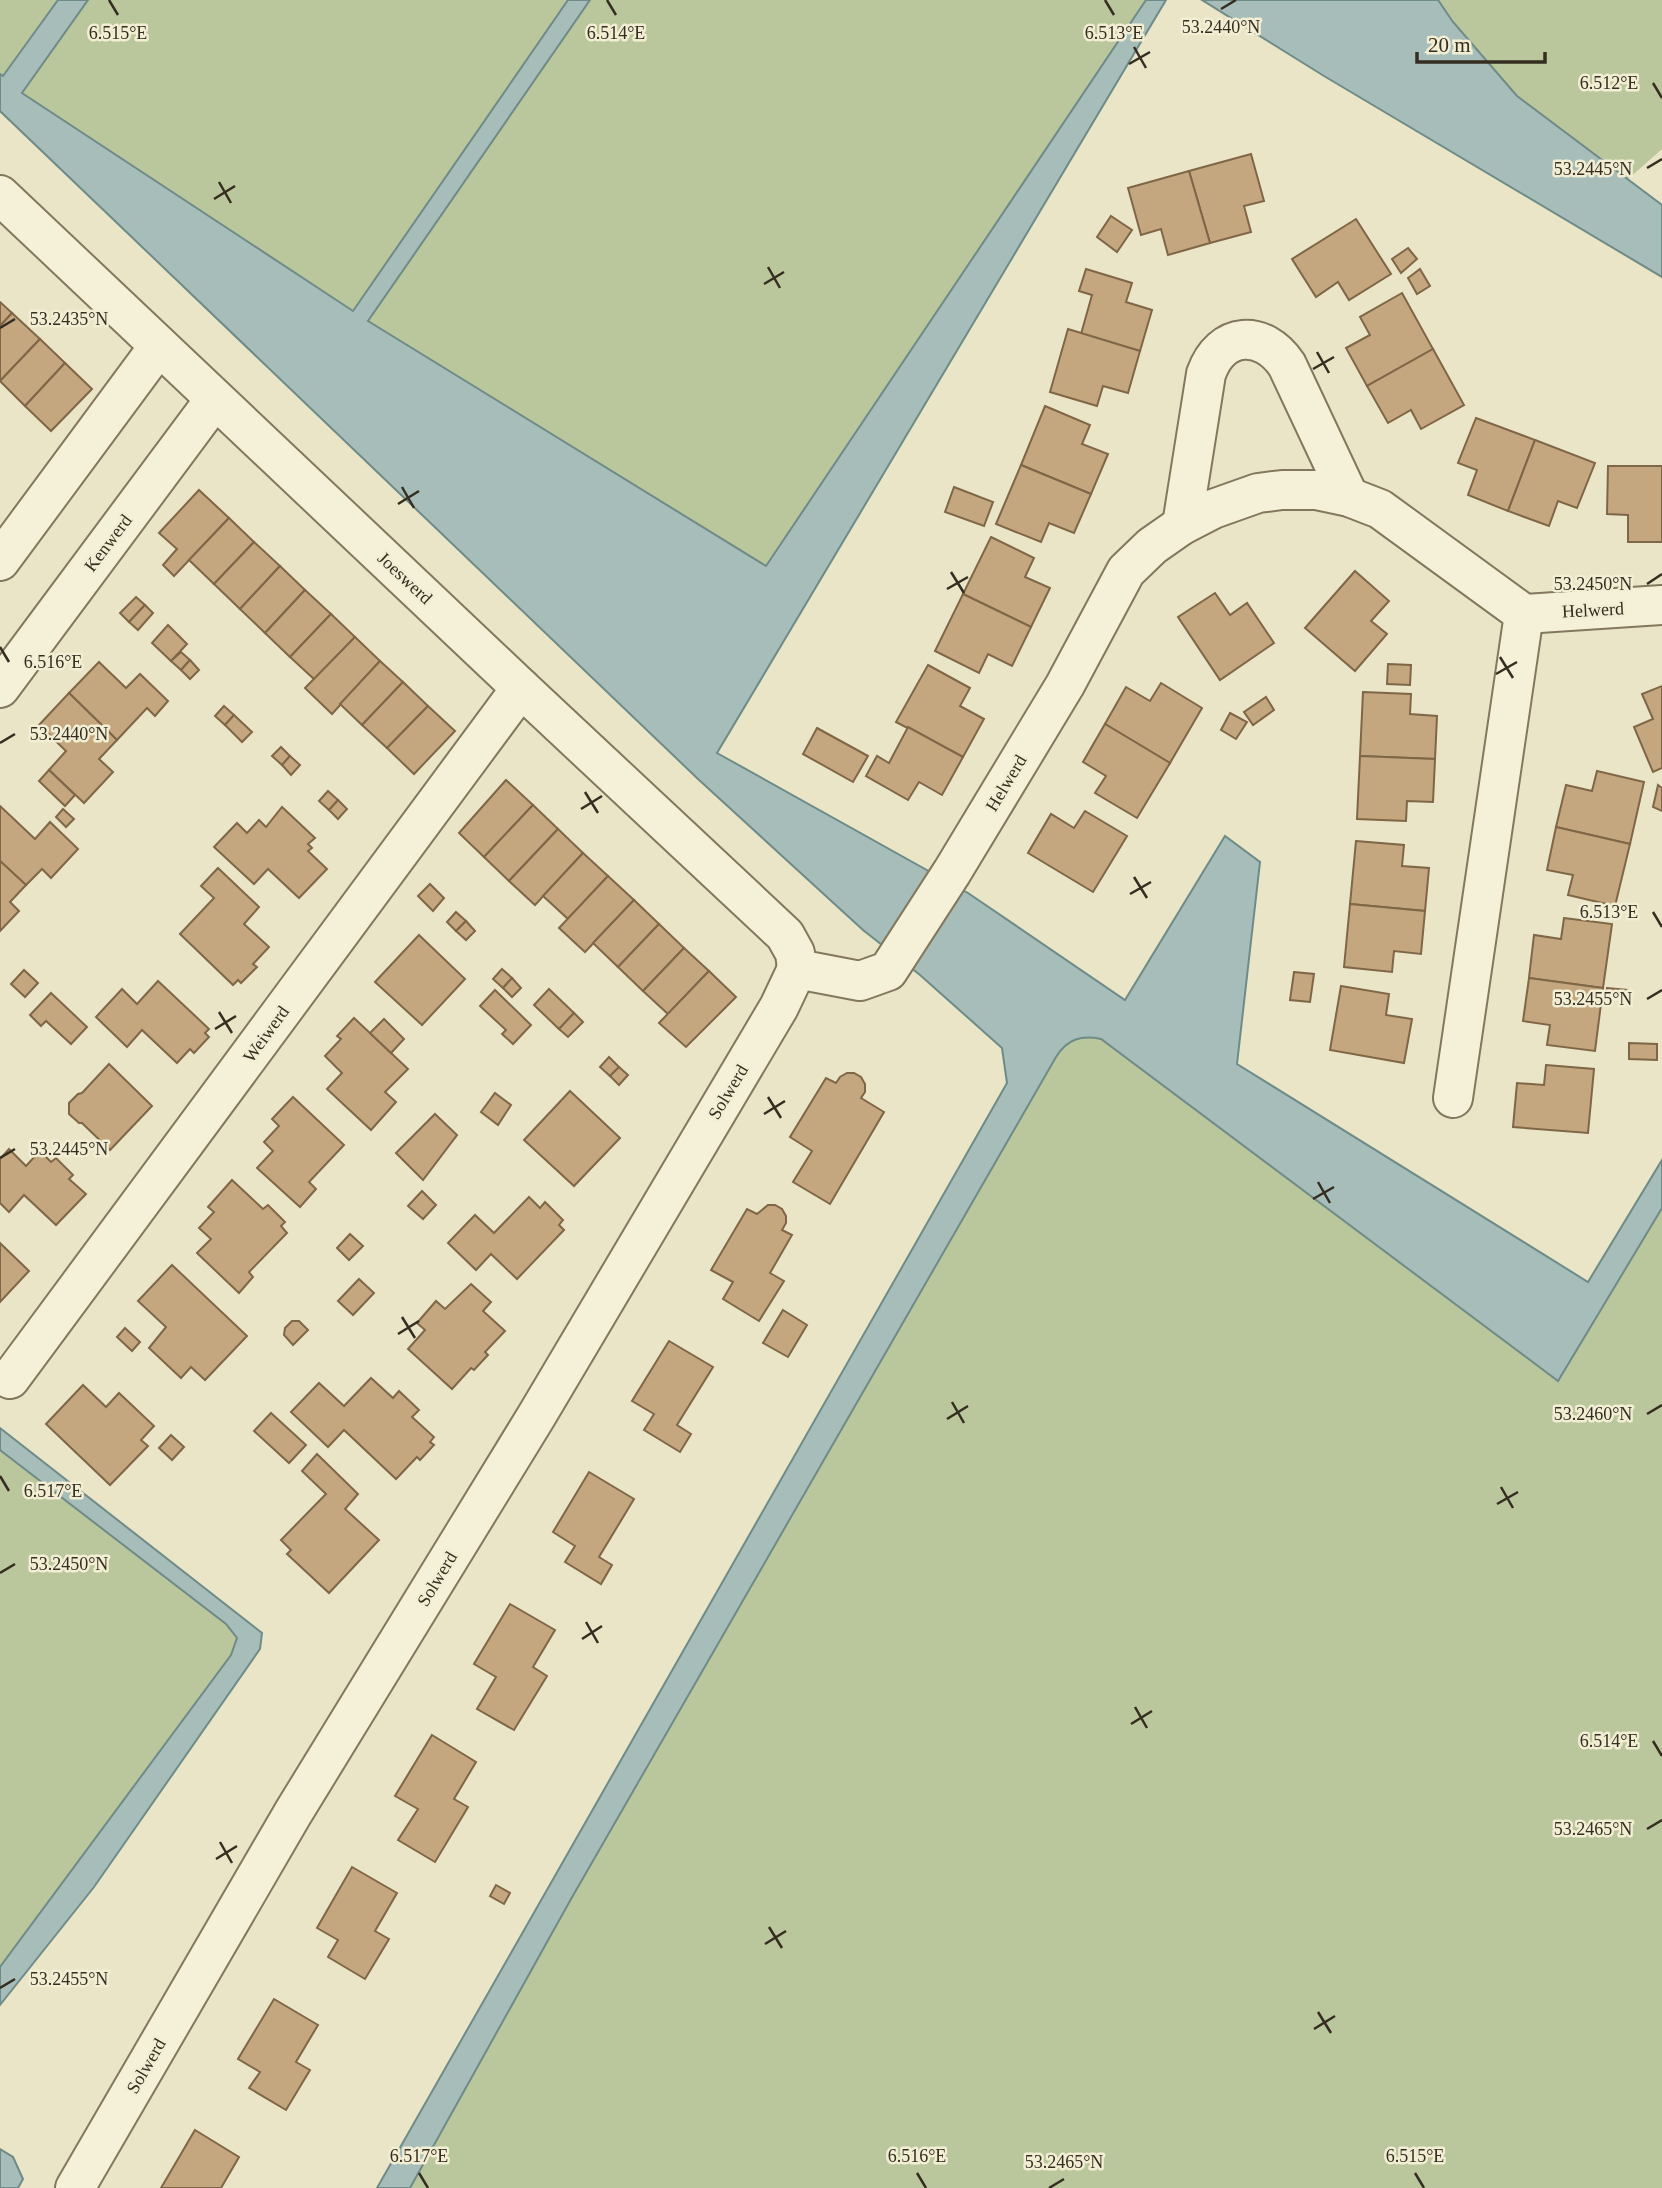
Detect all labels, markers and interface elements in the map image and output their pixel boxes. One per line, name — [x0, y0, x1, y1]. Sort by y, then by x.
text: 53.2440°N — [1182, 17, 1260, 37]
scale bar — [1417, 21, 1545, 65]
text: 6.515°E — [89, 23, 147, 43]
text: 6.514°E — [587, 23, 645, 43]
text: 6.513°E — [1085, 23, 1143, 43]
text: 20 m — [1428, 33, 1471, 57]
text: 6.512°E — [1580, 73, 1638, 93]
text: 53.2445°N — [1554, 159, 1632, 179]
text: 53.2435°N — [30, 309, 108, 329]
street label: Kenwerd — [80, 511, 136, 575]
street label: Joeswerd — [374, 548, 436, 608]
text: 53.2450°N — [1554, 574, 1632, 594]
street label: Helwerd — [1562, 598, 1624, 622]
text: 6.516°E — [24, 652, 82, 672]
text: 53.2440°N — [30, 724, 108, 744]
street label: Helwerd — [981, 751, 1031, 815]
text: 6.513°E — [1580, 902, 1638, 922]
text: 53.2455°N — [1554, 989, 1632, 1009]
street label: Weiwerd — [239, 1002, 293, 1066]
street label: Solwerd — [704, 1061, 752, 1123]
text: 53.2445°N — [30, 1139, 108, 1159]
text: 53.2460°N — [1554, 1404, 1632, 1424]
text: 6.517°E — [24, 1481, 82, 1501]
street label: Solwerd — [413, 1548, 461, 1610]
text: 53.2450°N — [30, 1554, 108, 1574]
text: 6.514°E — [1580, 1731, 1638, 1751]
text: 53.2465°N — [1554, 1819, 1632, 1839]
text: 53.2455°N — [30, 1969, 108, 1989]
street label: Solwerd — [122, 2035, 170, 2097]
text: 6.517°E — [390, 2146, 448, 2166]
text: 6.516°E — [888, 2146, 946, 2166]
text: 6.515°E — [1386, 2146, 1444, 2166]
text: 53.2465°N — [1025, 2152, 1103, 2172]

